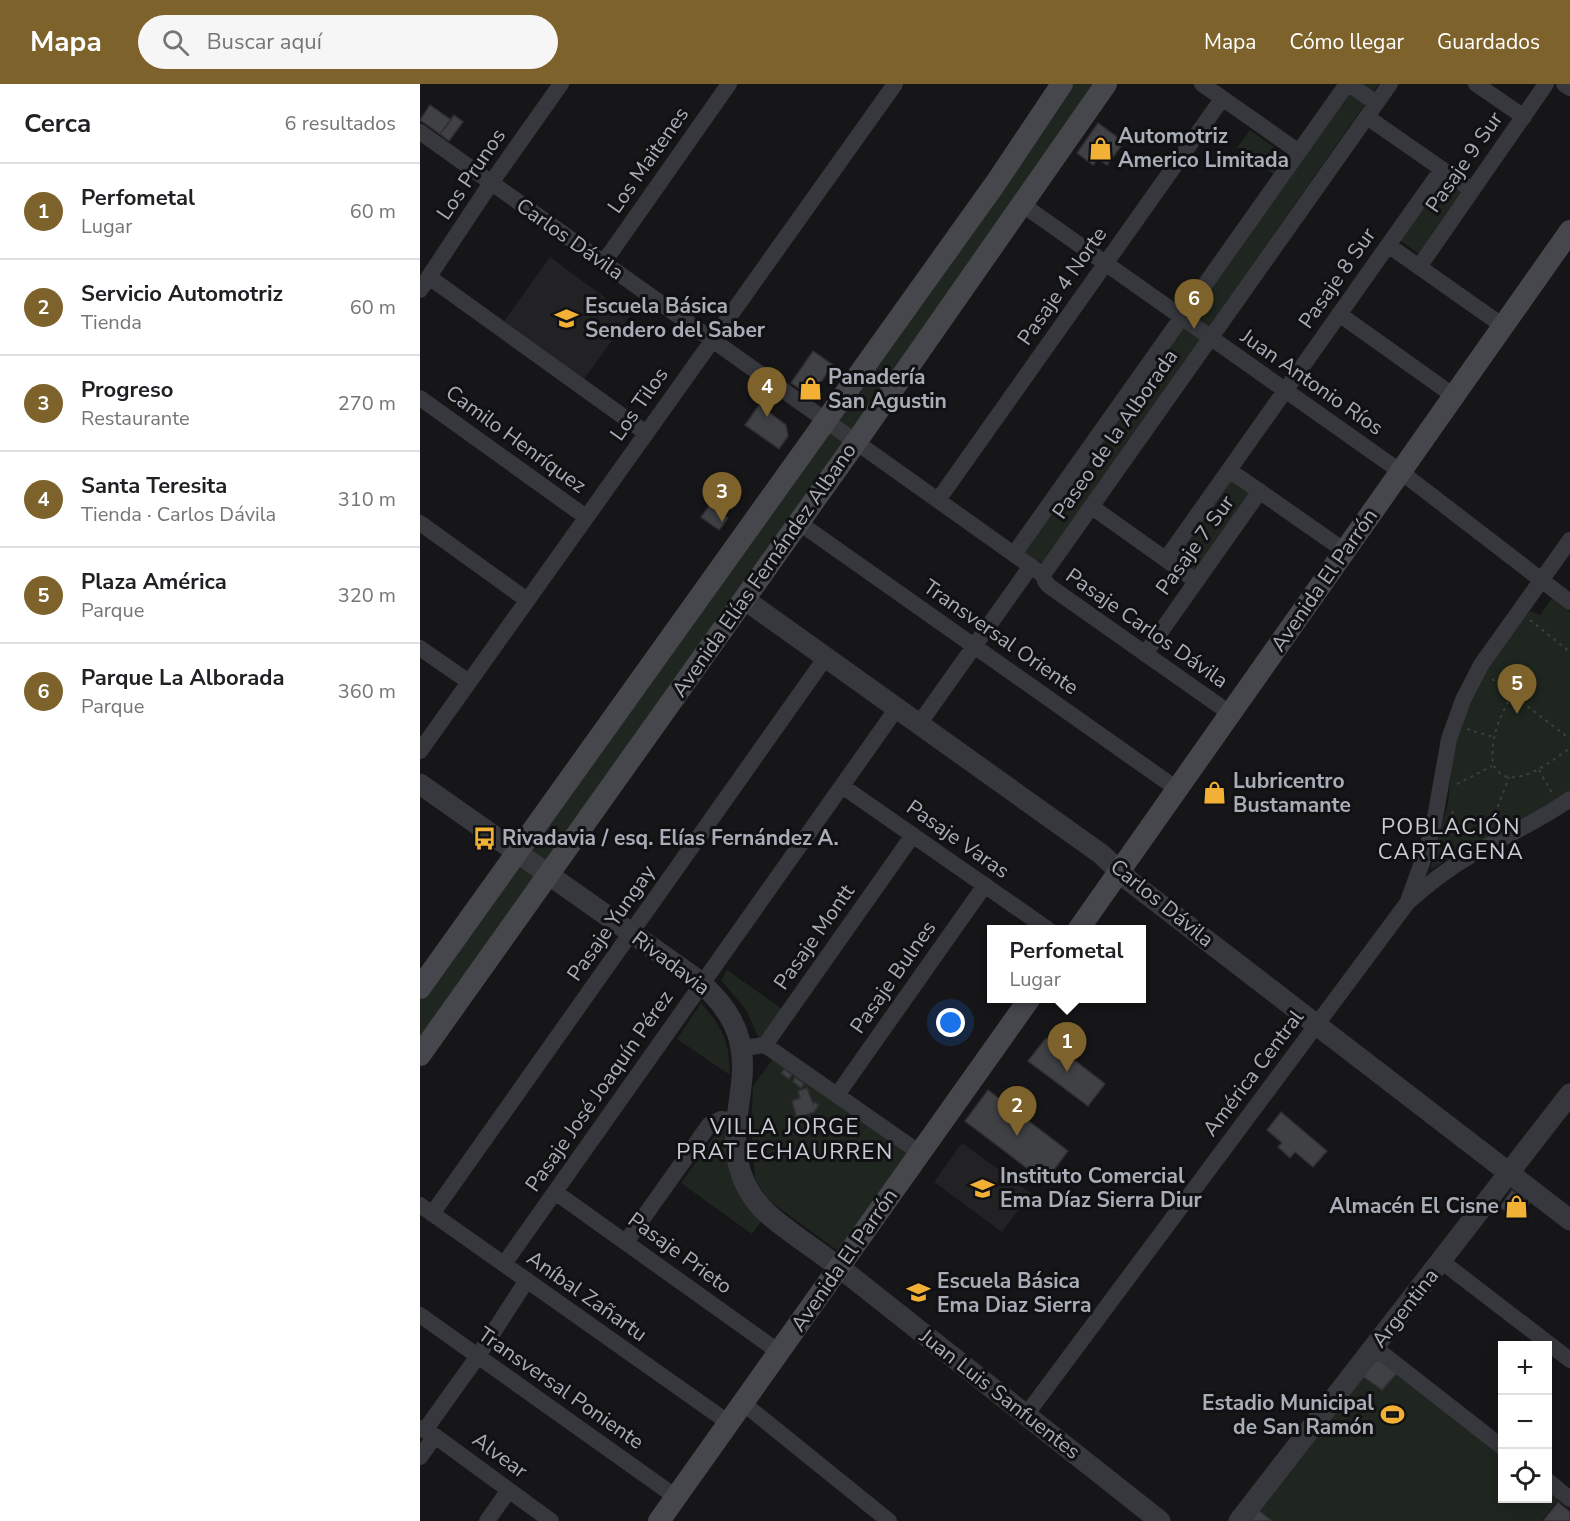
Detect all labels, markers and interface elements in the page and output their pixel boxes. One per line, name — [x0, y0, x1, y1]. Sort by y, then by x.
search box — [138, 15, 558, 69]
text: Mapa — [30, 23, 102, 61]
icon: search — [159, 26, 192, 59]
text: Buscar aquí — [207, 27, 322, 57]
text: Mapa — [1204, 28, 1256, 56]
text: Cómo llegar — [1289, 28, 1404, 56]
text: Guardados — [1437, 28, 1540, 56]
street label: Los Maitenes — [601, 101, 695, 219]
text: Cerca — [24, 106, 91, 141]
street label: Pasaje 9 Sur — [1419, 106, 1509, 218]
text: 6 resultados — [285, 110, 396, 137]
place label: Automotriz Americo Limitada — [1118, 122, 1289, 174]
street label: Los Prunos — [430, 123, 512, 225]
shop icon: Automotriz Americo Limitada — [1087, 135, 1113, 161]
text: Perfometal — [81, 183, 195, 213]
street label: Carlos Dávila — [511, 192, 629, 286]
text: 1 — [38, 198, 50, 225]
text: 60 m — [350, 198, 396, 225]
text: Lugar — [81, 213, 132, 240]
street label: Pasaje 4 Norte — [1011, 221, 1113, 351]
street label: Pasaje 8 Sur — [1292, 222, 1382, 334]
text: Servicio Automotriz — [81, 279, 283, 309]
pin: 6 — [1174, 280, 1214, 329]
place label: Escuela Básica Sendero del Saber — [585, 292, 766, 344]
text: 2 — [38, 294, 50, 321]
text: 60 m — [350, 294, 396, 321]
school or university icon: Escuela Básica Sendero del Saber — [554, 305, 580, 331]
text: Tienda — [81, 309, 142, 336]
street label: Juan Antonio Ríos — [1234, 322, 1389, 442]
street label: Paseo de la Alborada — [1046, 344, 1184, 524]
street label: Los Tilos — [603, 362, 675, 446]
place label: Panadería San Agustin — [828, 363, 947, 415]
pin: 4 — [748, 368, 786, 417]
text: Progreso — [81, 375, 173, 405]
shop icon: Panadería San Agustin — [797, 376, 823, 402]
street label: Camilo Henríquez — [440, 379, 592, 500]
text: 3 — [38, 390, 50, 417]
text: 270 m — [338, 390, 396, 417]
text: Restaurante — [81, 405, 190, 432]
street label: Avenida Elías Fernández Albano — [665, 438, 863, 702]
text: Santa Teresita — [81, 471, 227, 501]
pin: 3 — [702, 472, 742, 522]
text: 4 — [38, 486, 50, 513]
text: 310 m — [338, 486, 396, 513]
street label: Pasaje 7 Sur — [1149, 489, 1241, 601]
text: Tienda · Carlos Dávila — [81, 501, 276, 528]
street label: Avenida El Parrón — [1264, 503, 1384, 657]
street label: Pasaje Carlos Dávila — [1060, 561, 1234, 695]
text: Plaza América — [81, 567, 227, 597]
street label: Transversal Oriente — [918, 573, 1084, 701]
text: 5 — [38, 582, 50, 609]
text: 320 m — [338, 582, 396, 609]
text: Parque — [81, 597, 144, 624]
text: Parque La Alborada — [81, 663, 285, 693]
pin: 5 — [1498, 664, 1536, 714]
text: 6 — [38, 678, 50, 705]
text: 360 m — [338, 678, 396, 705]
text: Parque — [81, 693, 144, 720]
place label: Lubricentro Bustamante — [1233, 767, 1351, 819]
shop icon: Lubricentro Bustamante — [1202, 780, 1228, 806]
street label: Pasaje Varas — [901, 793, 1015, 885]
district label: POBLACIÓN CARTAGENA — [1378, 812, 1524, 867]
place label: Rivadavia / esq. Elías Fernández A. — [502, 824, 839, 852]
bus stop icon: Rivadavia / esq. Elías Fernández A. — [471, 825, 497, 851]
street label: Carlos Dávila — [1104, 853, 1220, 953]
street label: Pasaje Yungay — [561, 859, 661, 987]
street label: Pasaje Montt — [767, 878, 861, 995]
street label: Pasaje Bulnes — [844, 915, 942, 1039]
street label: Rivadavia — [626, 925, 716, 1001]
popup — [987, 925, 1146, 1003]
text: Perfometal — [1009, 936, 1124, 966]
text: Lugar — [1009, 966, 1061, 993]
street label: Pasaje José Joaquín Pérez — [519, 984, 679, 1197]
street label: América Central — [1196, 1003, 1310, 1142]
your location — [936, 1008, 965, 1037]
pin: 1 — [1048, 1022, 1086, 1072]
pin: 2 — [998, 1086, 1036, 1136]
district label: VILLA JORGE PRAT ECHAURREN — [676, 1112, 894, 1167]
place label: Instituto Comercial Ema Díaz Sierra Diur — [1000, 1162, 1203, 1214]
school or university icon: Instituto Comercial Ema Díaz Sierra Diur — [969, 1175, 995, 1201]
street label: Avenida El Parrón — [784, 1183, 904, 1337]
place label: Almacén El Cisne — [1329, 1192, 1499, 1220]
shop icon: Almacén El Cisne — [1504, 1193, 1530, 1219]
street label: Pasaje Prieto — [622, 1206, 738, 1300]
street label: Aníbal Zañartu — [521, 1244, 653, 1348]
street label: Argentina — [1365, 1263, 1445, 1353]
place label: Escuela Básica Ema Diaz Sierra — [937, 1267, 1091, 1319]
school or university icon: Escuela Básica Ema Diaz Sierra — [906, 1280, 932, 1306]
street label: Transversal Poniente — [473, 1320, 649, 1456]
street label: Juan Luis Sanfuentes — [913, 1322, 1086, 1466]
map controls — [1498, 1341, 1552, 1503]
button: + — [1498, 1341, 1552, 1395]
place label: Estadio Municipal de San Ramón — [1202, 1389, 1374, 1441]
button: − — [1498, 1395, 1552, 1449]
sports icon: Estadio Municipal de San Ramón — [1379, 1402, 1405, 1428]
street label: Alvear — [467, 1426, 534, 1485]
button: locate — [1498, 1449, 1552, 1503]

